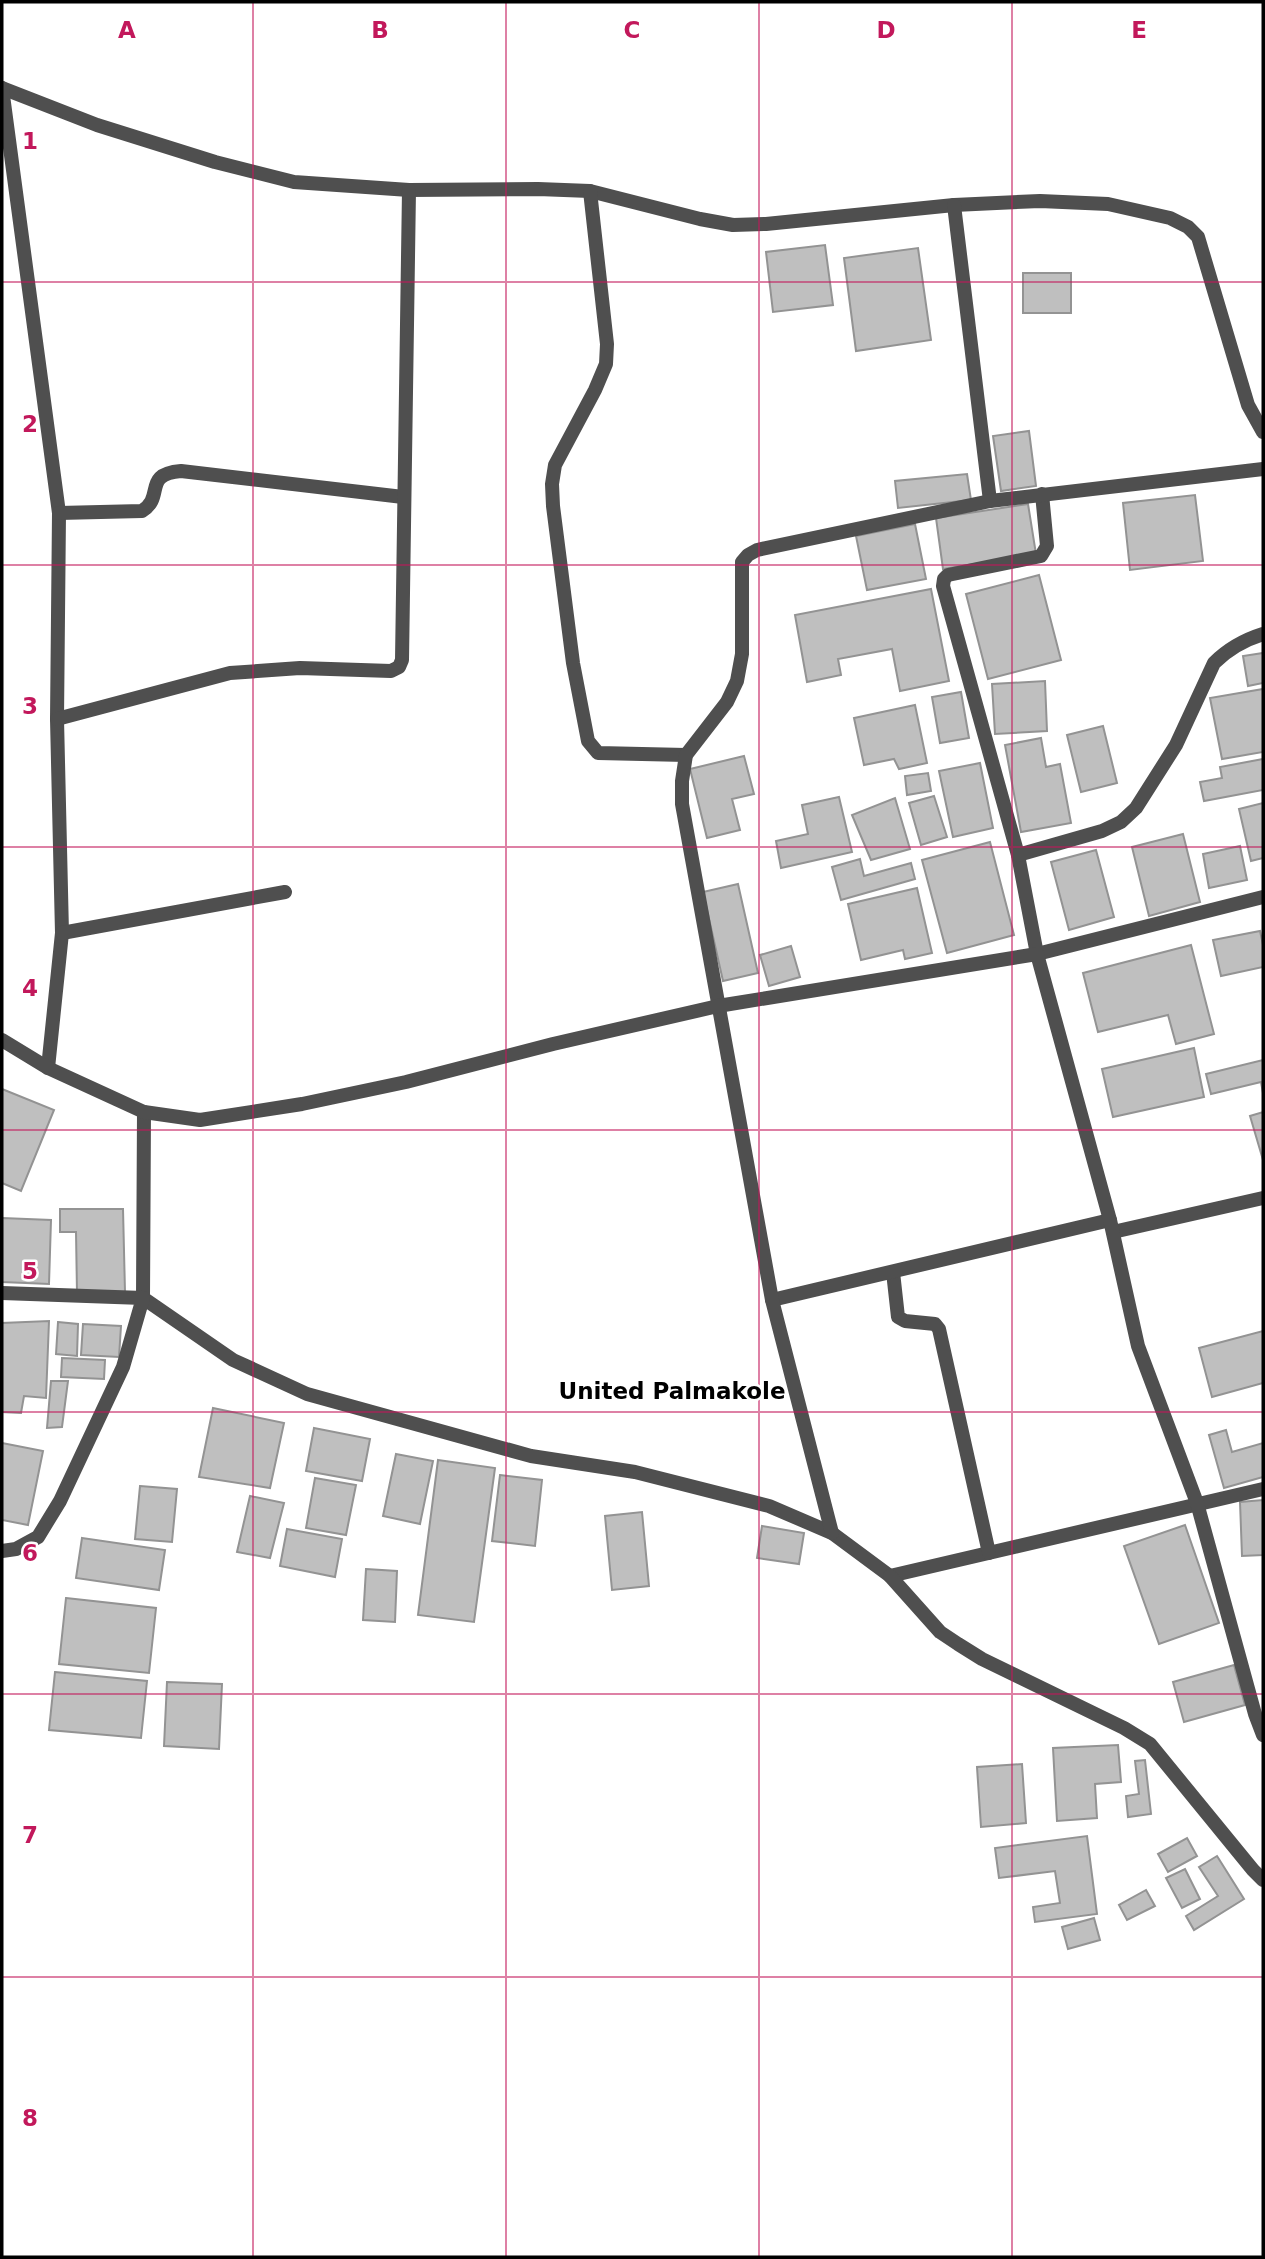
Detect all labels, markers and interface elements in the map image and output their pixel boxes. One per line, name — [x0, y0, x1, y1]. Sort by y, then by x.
text: A — [118, 17, 136, 43]
text: B — [371, 17, 389, 43]
text: C — [624, 17, 640, 43]
text: D — [876, 17, 896, 43]
text: E — [1131, 17, 1147, 43]
text: 1 — [22, 128, 38, 154]
text: 2 — [22, 411, 38, 437]
text: 3 — [22, 693, 38, 719]
text: 4 — [22, 975, 38, 1001]
text: 5 — [22, 1258, 38, 1284]
district label: United Palmakole — [558, 1378, 786, 1404]
text: 6 — [22, 1540, 38, 1566]
text: 7 — [22, 1822, 38, 1848]
text: 8 — [22, 2105, 38, 2131]

